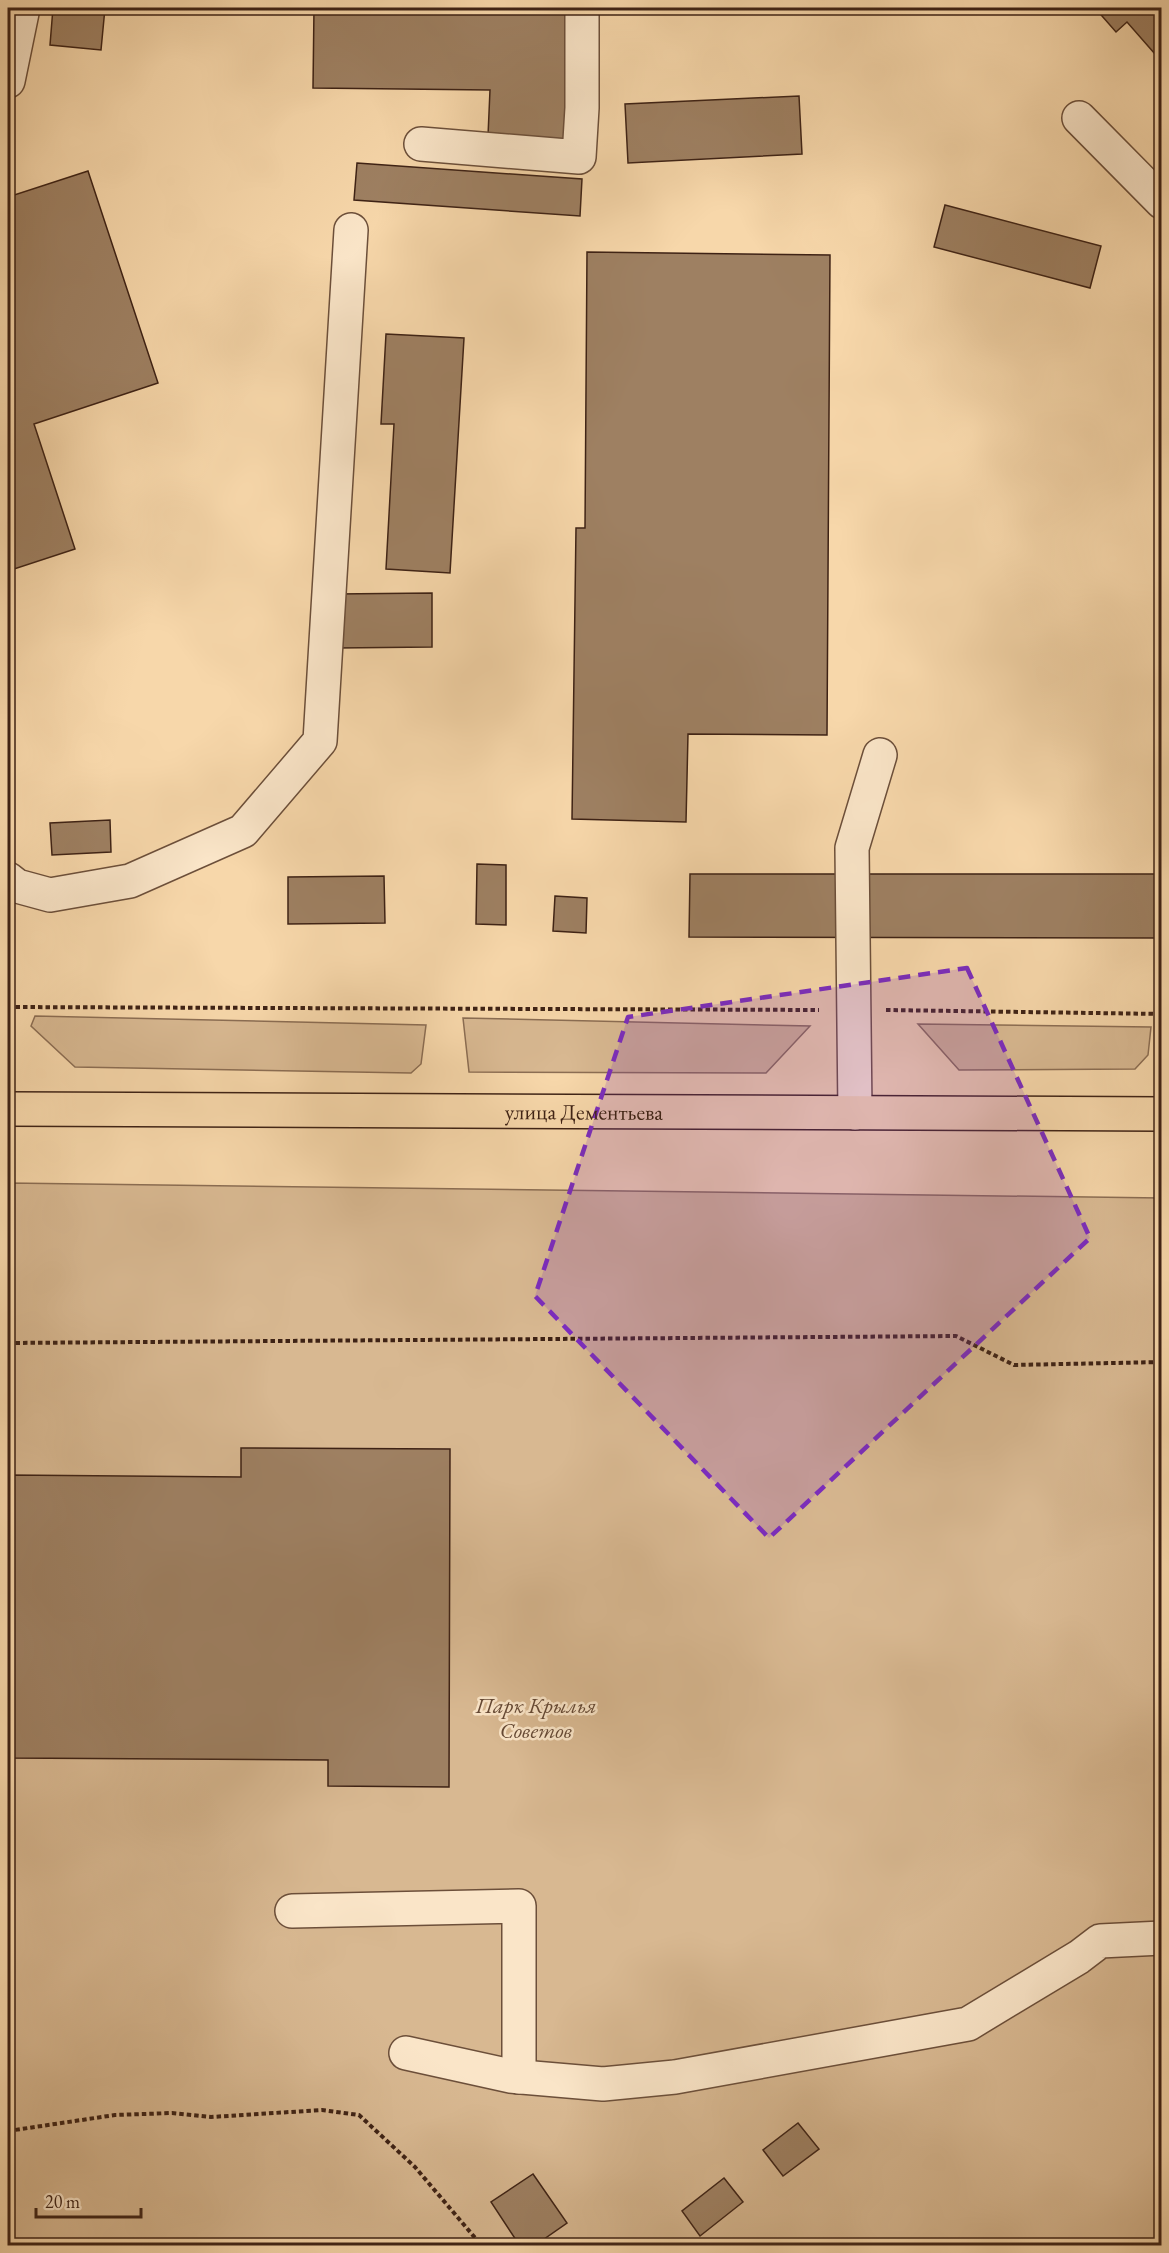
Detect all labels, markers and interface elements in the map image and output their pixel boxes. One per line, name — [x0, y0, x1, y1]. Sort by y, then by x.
street label: улица Дементьева — [505, 1097, 663, 1127]
park label: Парк Крылья Советов — [474, 1691, 597, 1745]
scale bar — [36, 2181, 141, 2219]
text: 20 m — [45, 2190, 80, 2213]

